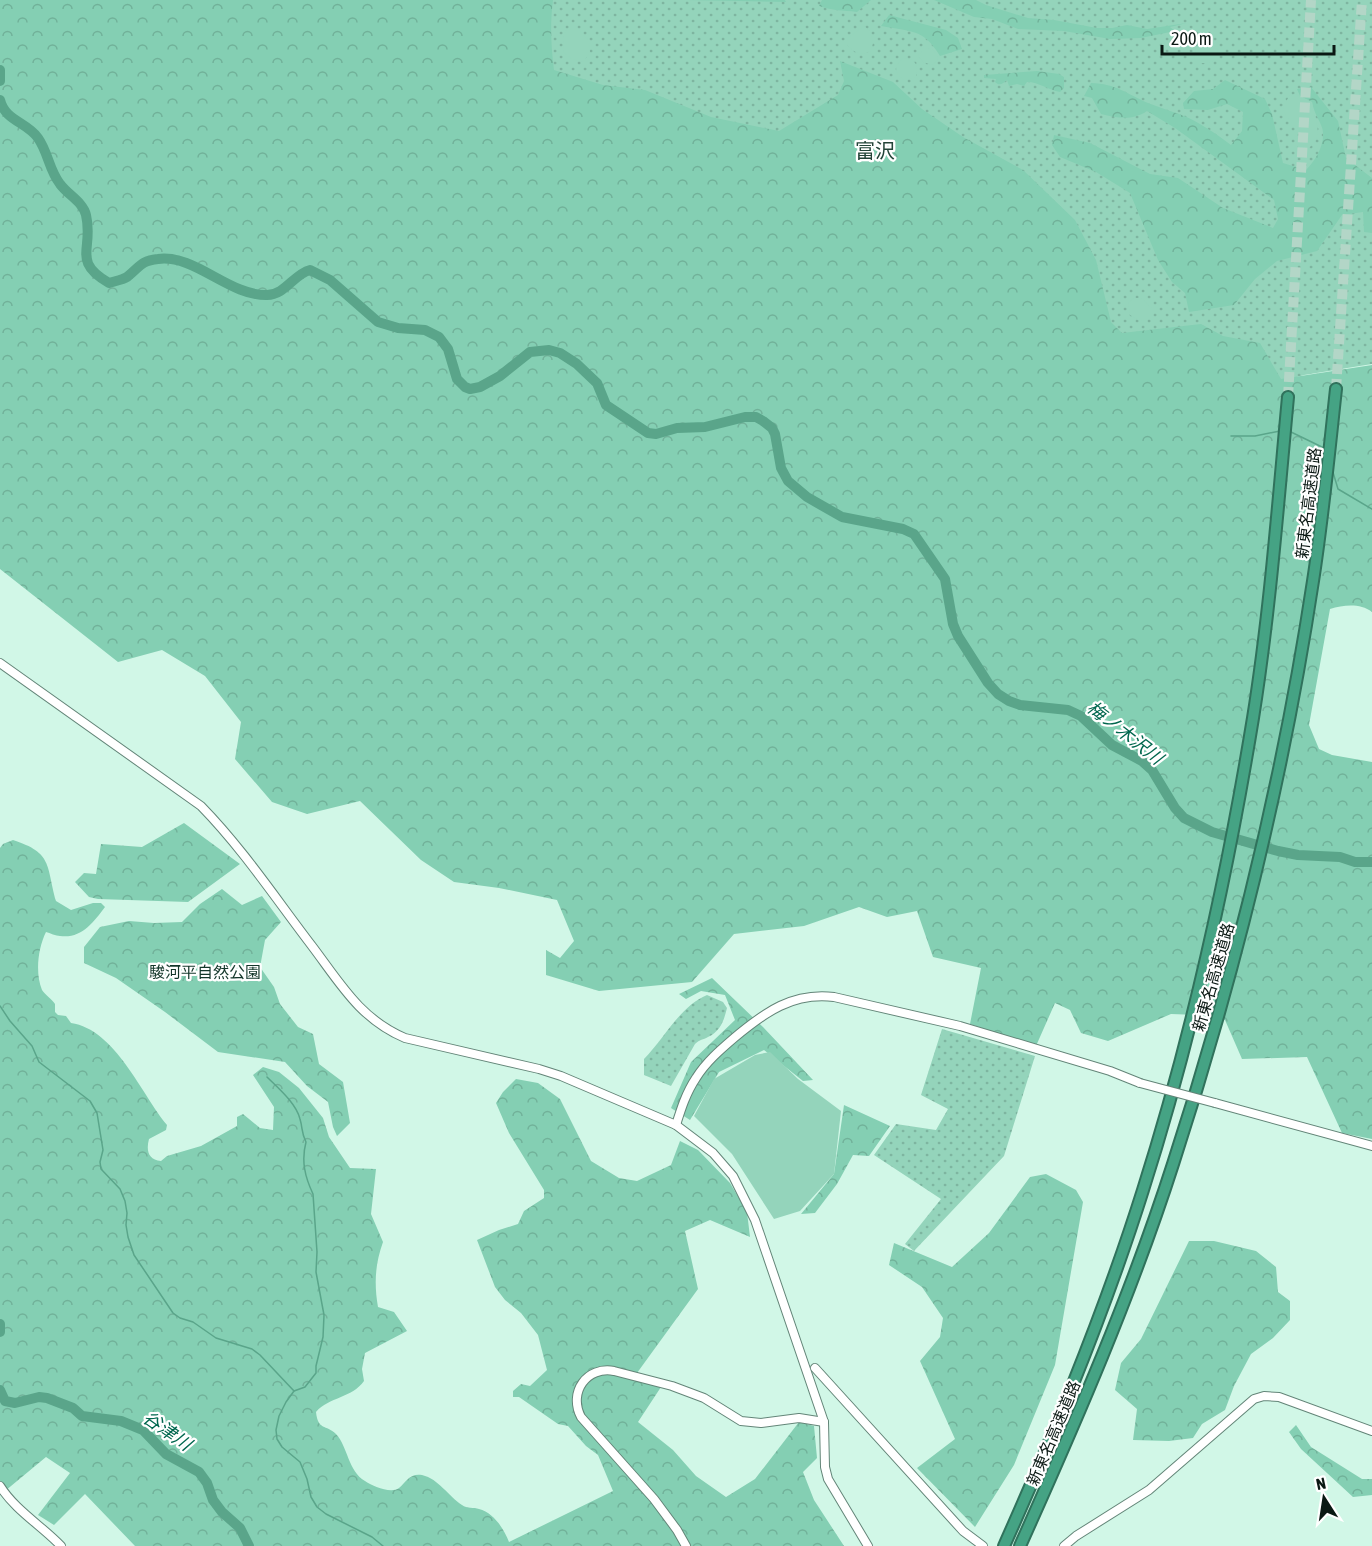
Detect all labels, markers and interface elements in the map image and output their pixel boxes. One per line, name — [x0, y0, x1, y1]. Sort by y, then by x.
scale bar — [1162, 18, 1334, 56]
text: 200 m — [1171, 28, 1212, 49]
district label: 富沢 — [855, 139, 895, 162]
street label: 新東名高速道路 — [1292, 446, 1324, 560]
water label: 梅ノ木沢川 — [1083, 697, 1169, 770]
street label: 新東名高速道路 — [1189, 921, 1237, 1033]
park label: 駿河平自然公園 — [149, 963, 261, 981]
street label: 新東名高速道路 — [1023, 1378, 1083, 1488]
water label: 谷津川 — [139, 1407, 197, 1456]
north arrow — [1294, 1468, 1354, 1528]
text: N — [1314, 1474, 1327, 1493]

